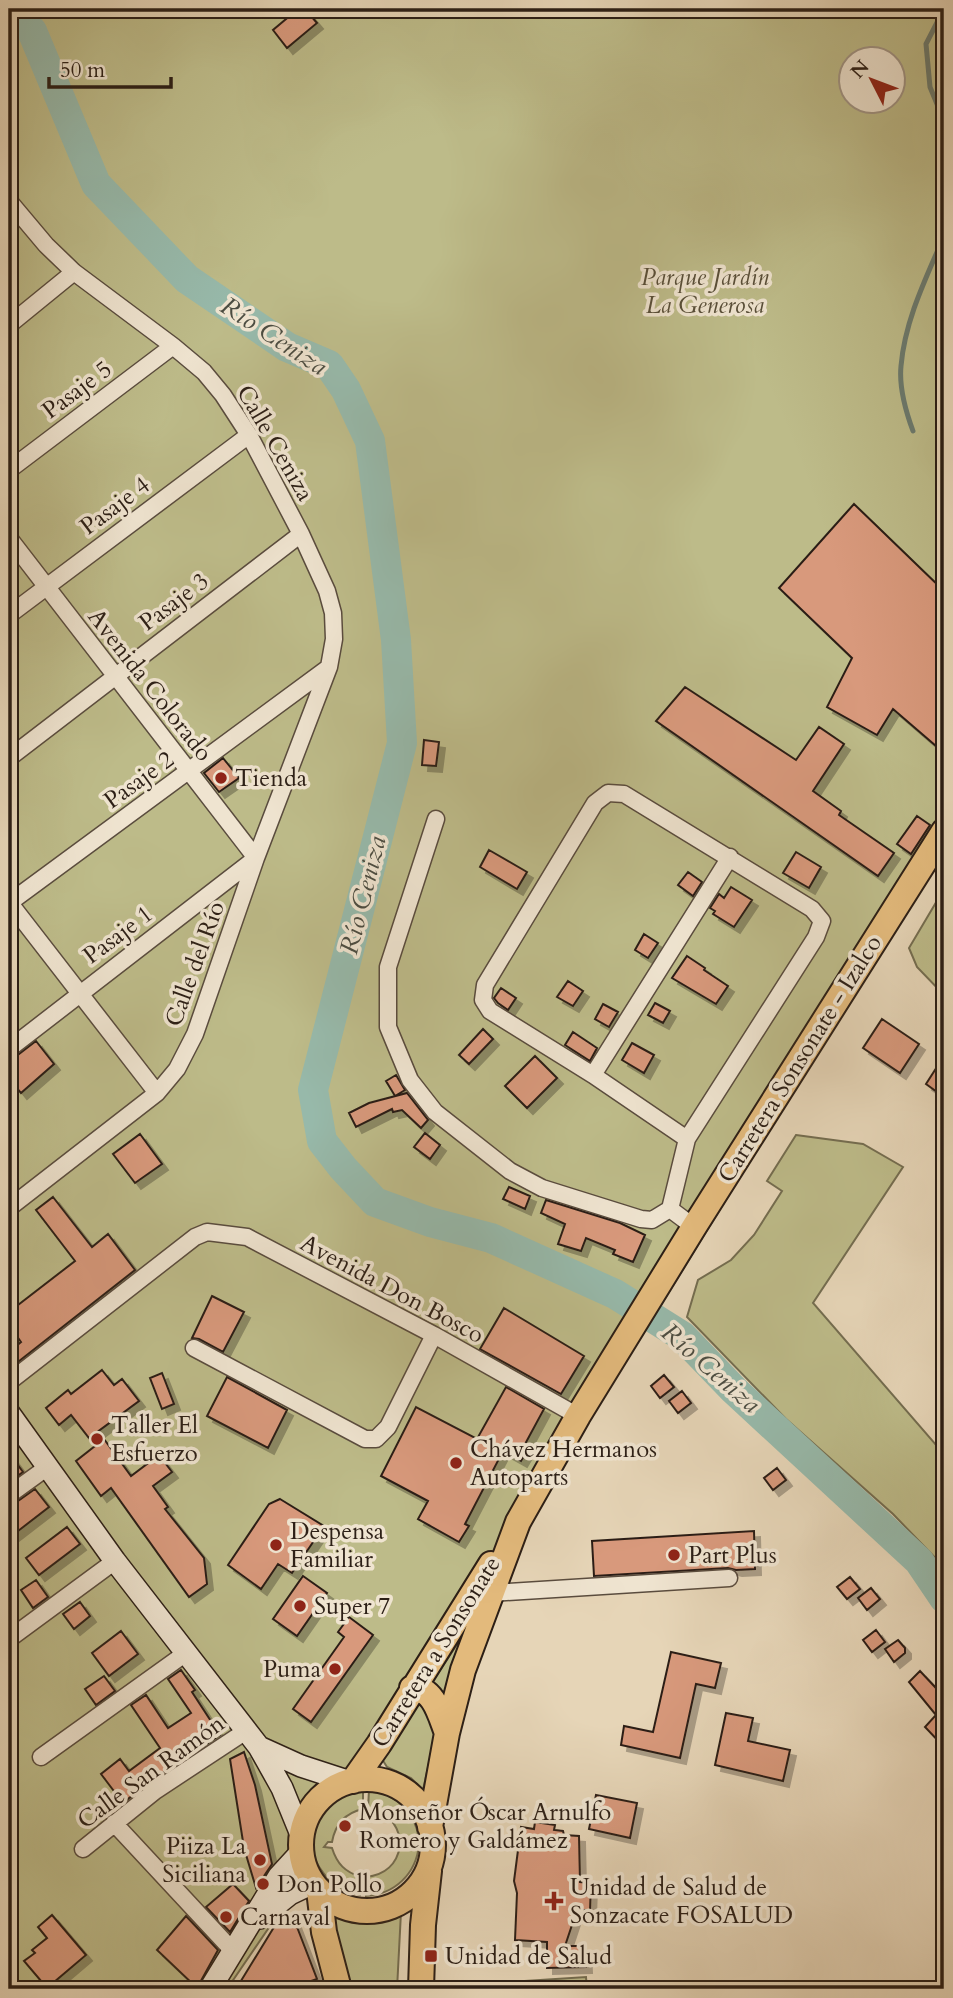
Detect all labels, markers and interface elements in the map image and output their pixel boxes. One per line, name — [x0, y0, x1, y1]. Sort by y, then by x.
scale bar — [49, 46, 172, 90]
north arrow — [838, 46, 908, 116]
text: N — [845, 54, 876, 84]
text: 50 m — [60, 56, 105, 85]
park label: Parque Jardín La Generosa — [641, 261, 769, 322]
water label: Río Ceniza — [214, 288, 335, 384]
street label: Pasaje 5 — [35, 353, 119, 427]
street label: Calle Ceniza — [228, 379, 322, 508]
street label: Pasaje 4 — [73, 469, 157, 543]
street label: Pasaje 3 — [132, 565, 216, 639]
street label: Avenida Colorado — [80, 602, 220, 768]
street label: Pasaje 2 — [97, 743, 181, 817]
place label: Tienda — [235, 762, 308, 795]
marker: Tienda — [213, 770, 229, 786]
water label: Río Ceniza — [331, 832, 395, 958]
street label: Calle del Río — [157, 897, 233, 1031]
street label: Pasaje 1 — [76, 898, 160, 972]
street label: Carretera Sonsonate - Izalco — [710, 929, 890, 1189]
street label: Avenida Don Bosco — [294, 1227, 490, 1351]
water label: Río Ceniza — [654, 1315, 768, 1421]
place label: Taller El Esfuerzo — [111, 1409, 198, 1470]
marker: Taller El Esfuerzo — [89, 1431, 105, 1447]
place label: Chávez Hermanos Autoparts — [470, 1433, 657, 1494]
marker: Chávez Hermanos Autoparts — [448, 1455, 464, 1471]
place label: Despensa Familiar — [290, 1515, 385, 1576]
marker: Despensa Familiar — [268, 1537, 284, 1553]
place label: Part Plus — [688, 1539, 777, 1572]
marker: Part Plus — [666, 1547, 682, 1563]
street label: Carretera a Sonsonate — [364, 1550, 508, 1754]
place label: Super 7 — [314, 1590, 390, 1623]
marker: Super 7 — [292, 1598, 308, 1614]
place label: Puma — [263, 1653, 322, 1686]
marker: Puma — [327, 1661, 343, 1677]
street label: Calle San Ramón — [71, 1707, 232, 1837]
place label: Monseñor Óscar Arnulfo Romero y Galdámez — [359, 1796, 611, 1857]
marker: Monseñor Óscar Arnulfo Romero y Galdámez — [337, 1818, 353, 1834]
place label: Piiza La Siciliana — [162, 1830, 247, 1891]
marker: Piiza La Siciliana — [252, 1852, 268, 1868]
place label: Don Pollo — [277, 1868, 382, 1901]
place label: Unidad de Salud de Sonzacate FOSALUD — [570, 1871, 793, 1932]
marker: Don Pollo — [255, 1876, 271, 1892]
marker: Unidad de Salud de Sonzacate FOSALUD — [544, 1891, 564, 1911]
place label: Carnaval — [240, 1901, 330, 1934]
marker: Carnaval — [218, 1909, 234, 1925]
place label: Unidad de Salud — [445, 1940, 612, 1973]
marker: Unidad de Salud — [423, 1948, 439, 1964]

